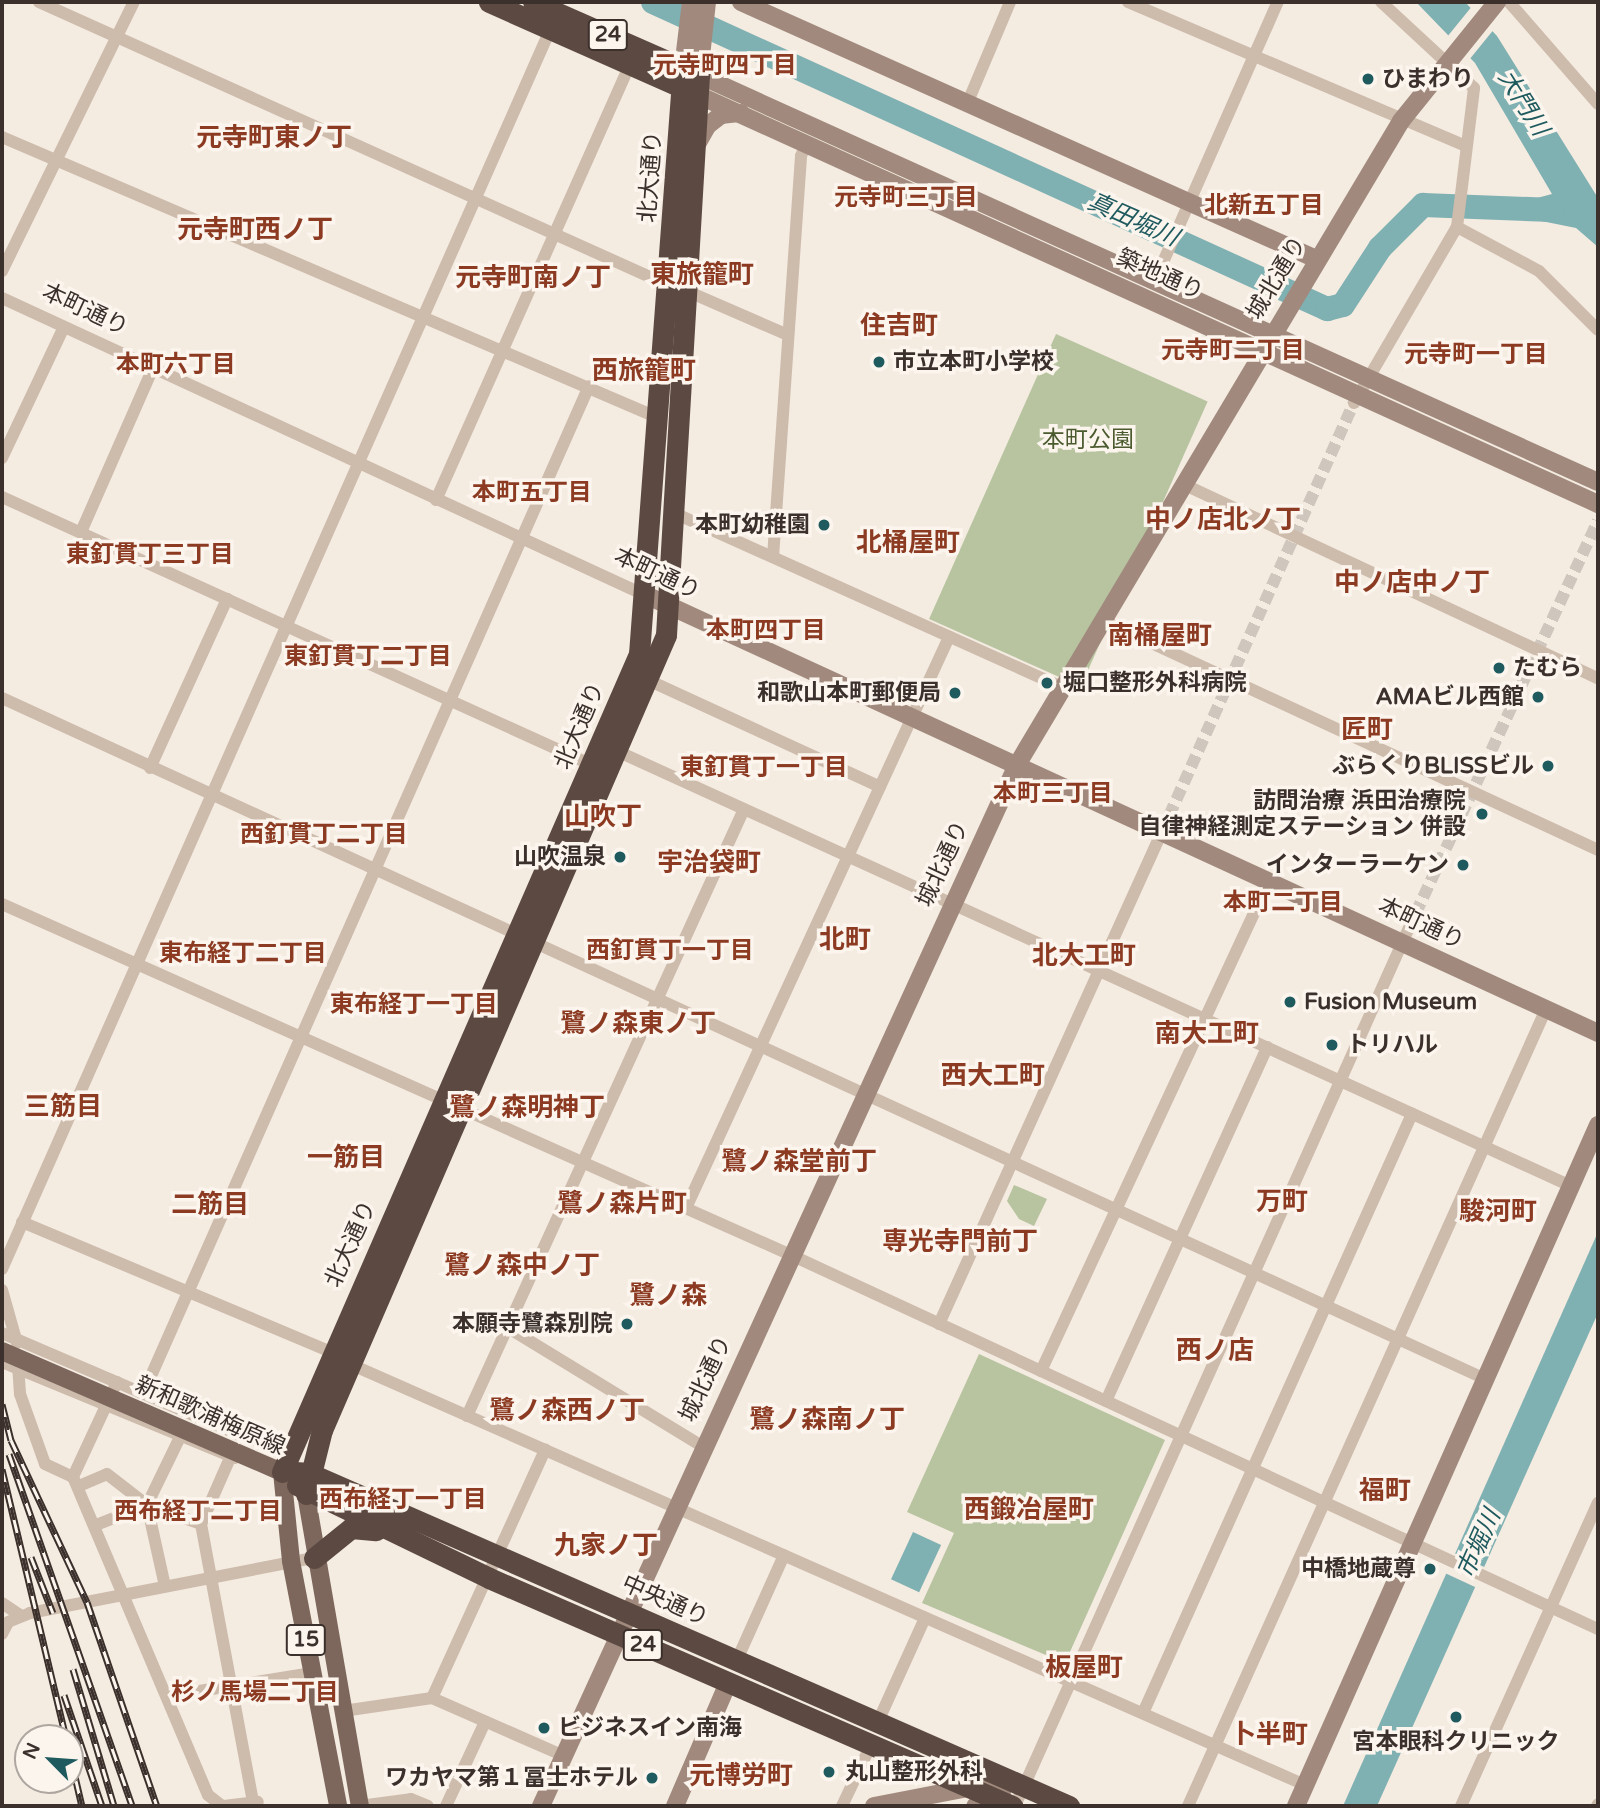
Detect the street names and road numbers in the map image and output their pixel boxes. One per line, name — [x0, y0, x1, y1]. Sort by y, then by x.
road number: 24 — [587, 18, 629, 52]
street label: 北大通り — [634, 130, 668, 224]
street label: 城北通り — [1241, 231, 1313, 325]
street label: 築地通り — [1112, 244, 1208, 306]
street label: 本町通り — [37, 278, 133, 342]
street label: 本町通り — [609, 542, 705, 606]
street label: 北大通り — [549, 678, 611, 774]
street label: 城北通り — [911, 816, 975, 912]
street label: 本町通り — [1373, 892, 1469, 956]
street label: 北大通り — [320, 1196, 382, 1292]
street label: 城北通り — [674, 1331, 738, 1427]
street label: 新和歌浦梅原線 — [131, 1371, 289, 1461]
street label: 中央通り — [617, 1570, 713, 1632]
road number: 15 — [285, 1622, 327, 1658]
road number: 24 — [622, 1628, 664, 1662]

